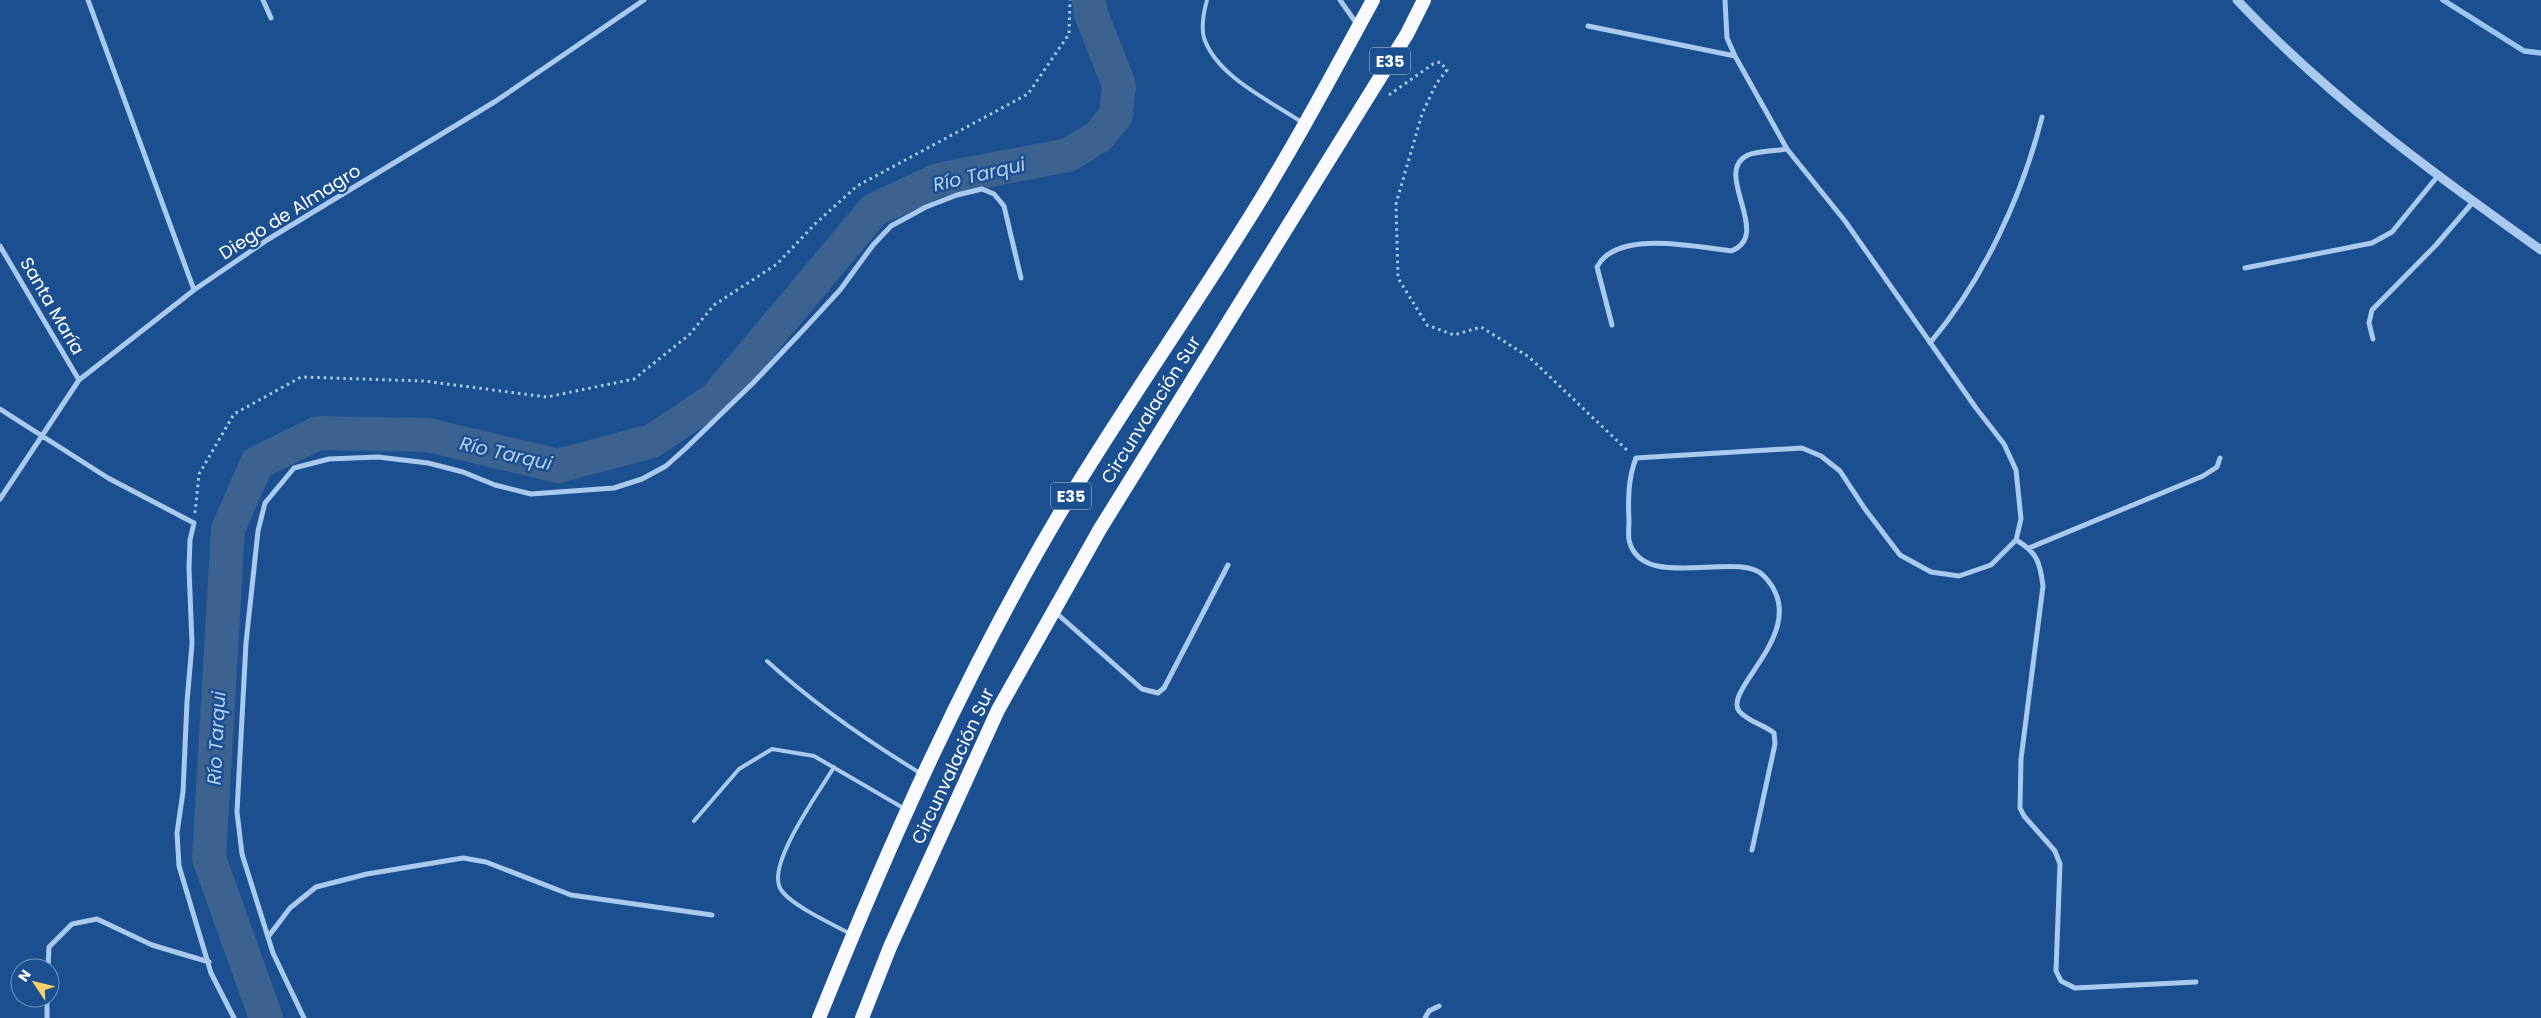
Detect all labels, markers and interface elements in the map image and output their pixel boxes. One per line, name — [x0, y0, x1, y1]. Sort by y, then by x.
road number: E35 — [1370, 48, 1410, 74]
water label: Río Tarqui — [930, 151, 1028, 198]
street label: Diego de Almagro — [214, 158, 365, 265]
street label: Santa María — [14, 252, 90, 359]
street label: Circunvalación Sur — [1095, 331, 1206, 488]
water label: Río Tarqui — [457, 430, 555, 477]
road number: E35 — [1051, 482, 1091, 510]
street label: Circunvalación Sur — [905, 683, 1000, 848]
water label: Río Tarqui — [201, 690, 232, 786]
north arrow — [10, 958, 60, 1008]
text: N — [13, 965, 36, 986]

